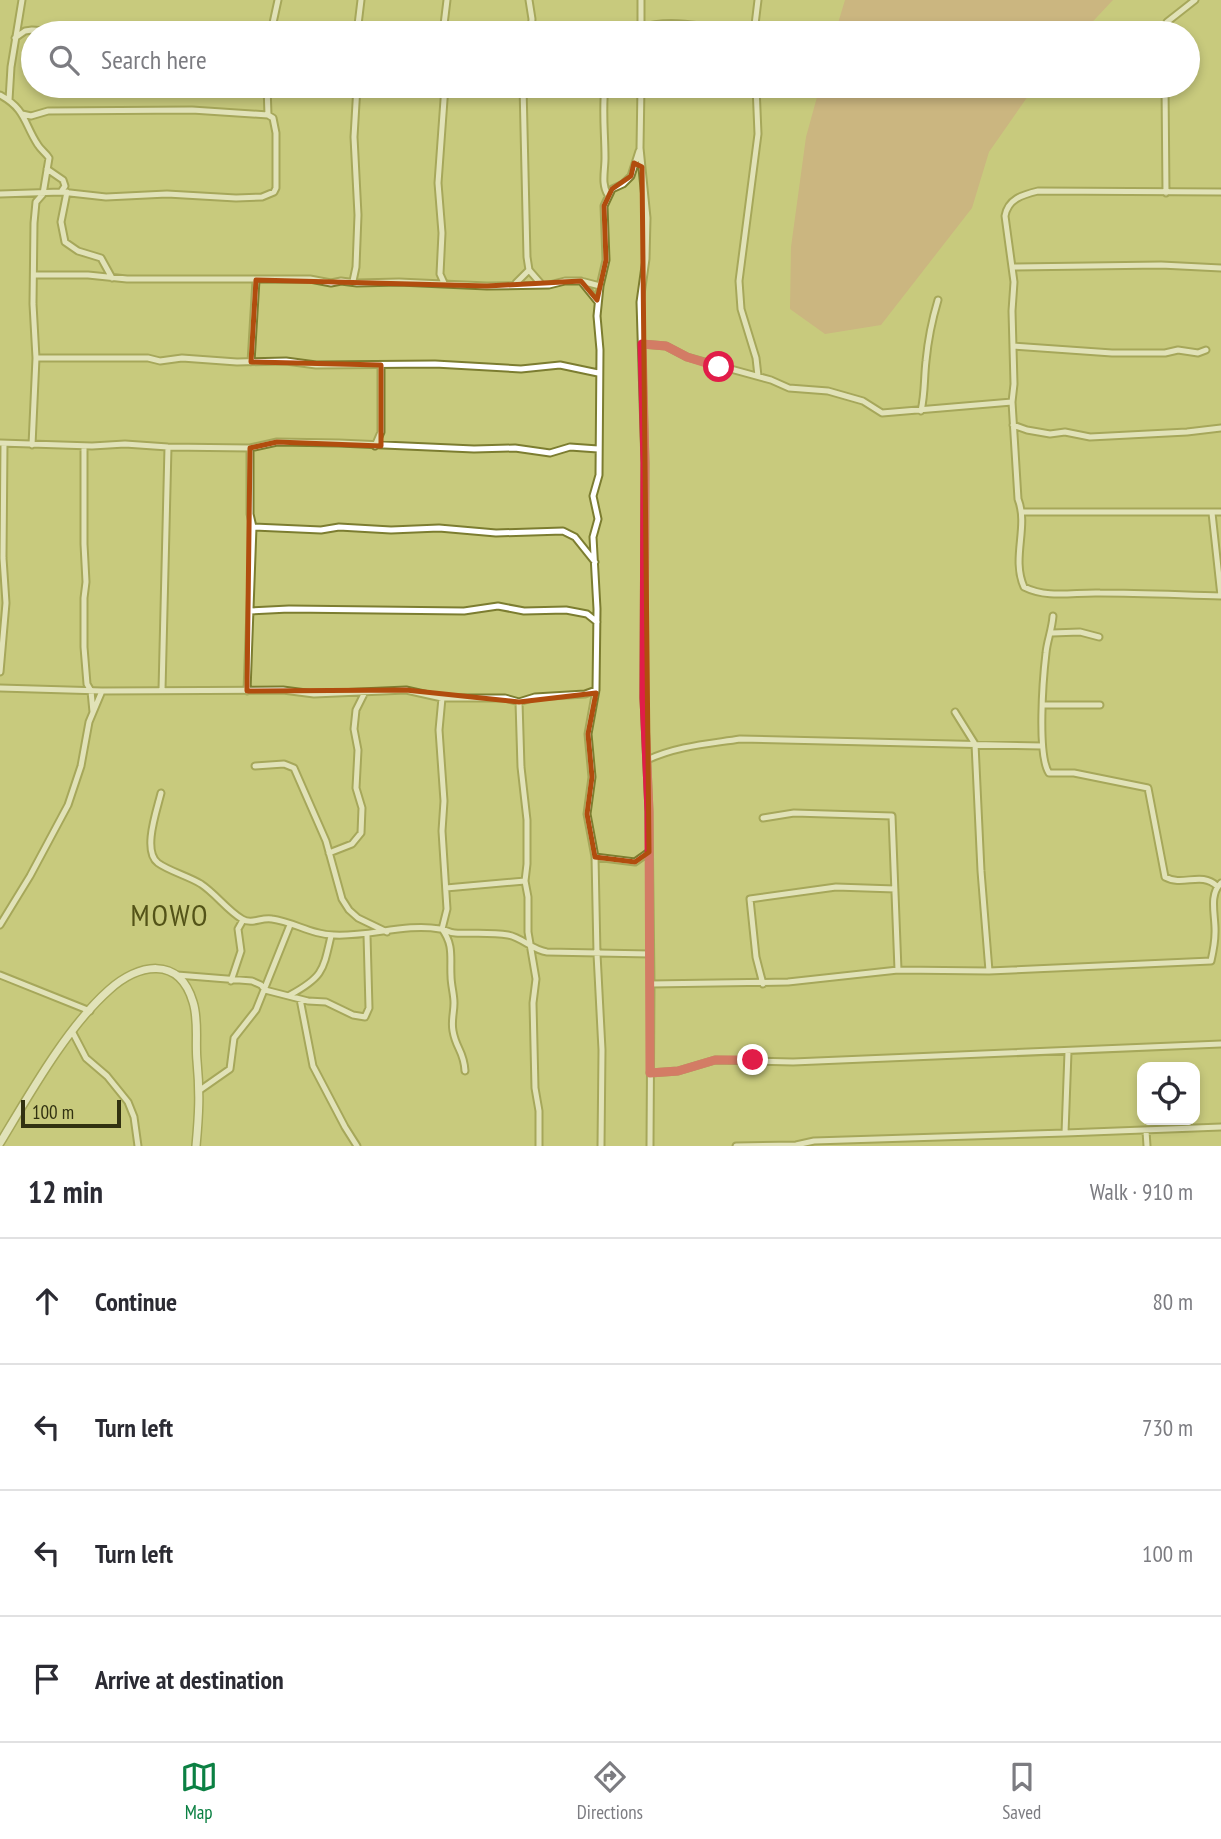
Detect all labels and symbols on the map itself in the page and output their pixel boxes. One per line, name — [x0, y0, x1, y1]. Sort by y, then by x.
route start — [703, 351, 734, 382]
district label: MOWO — [130, 895, 210, 934]
route end — [737, 1044, 768, 1075]
scale bar — [21, 1097, 121, 1129]

